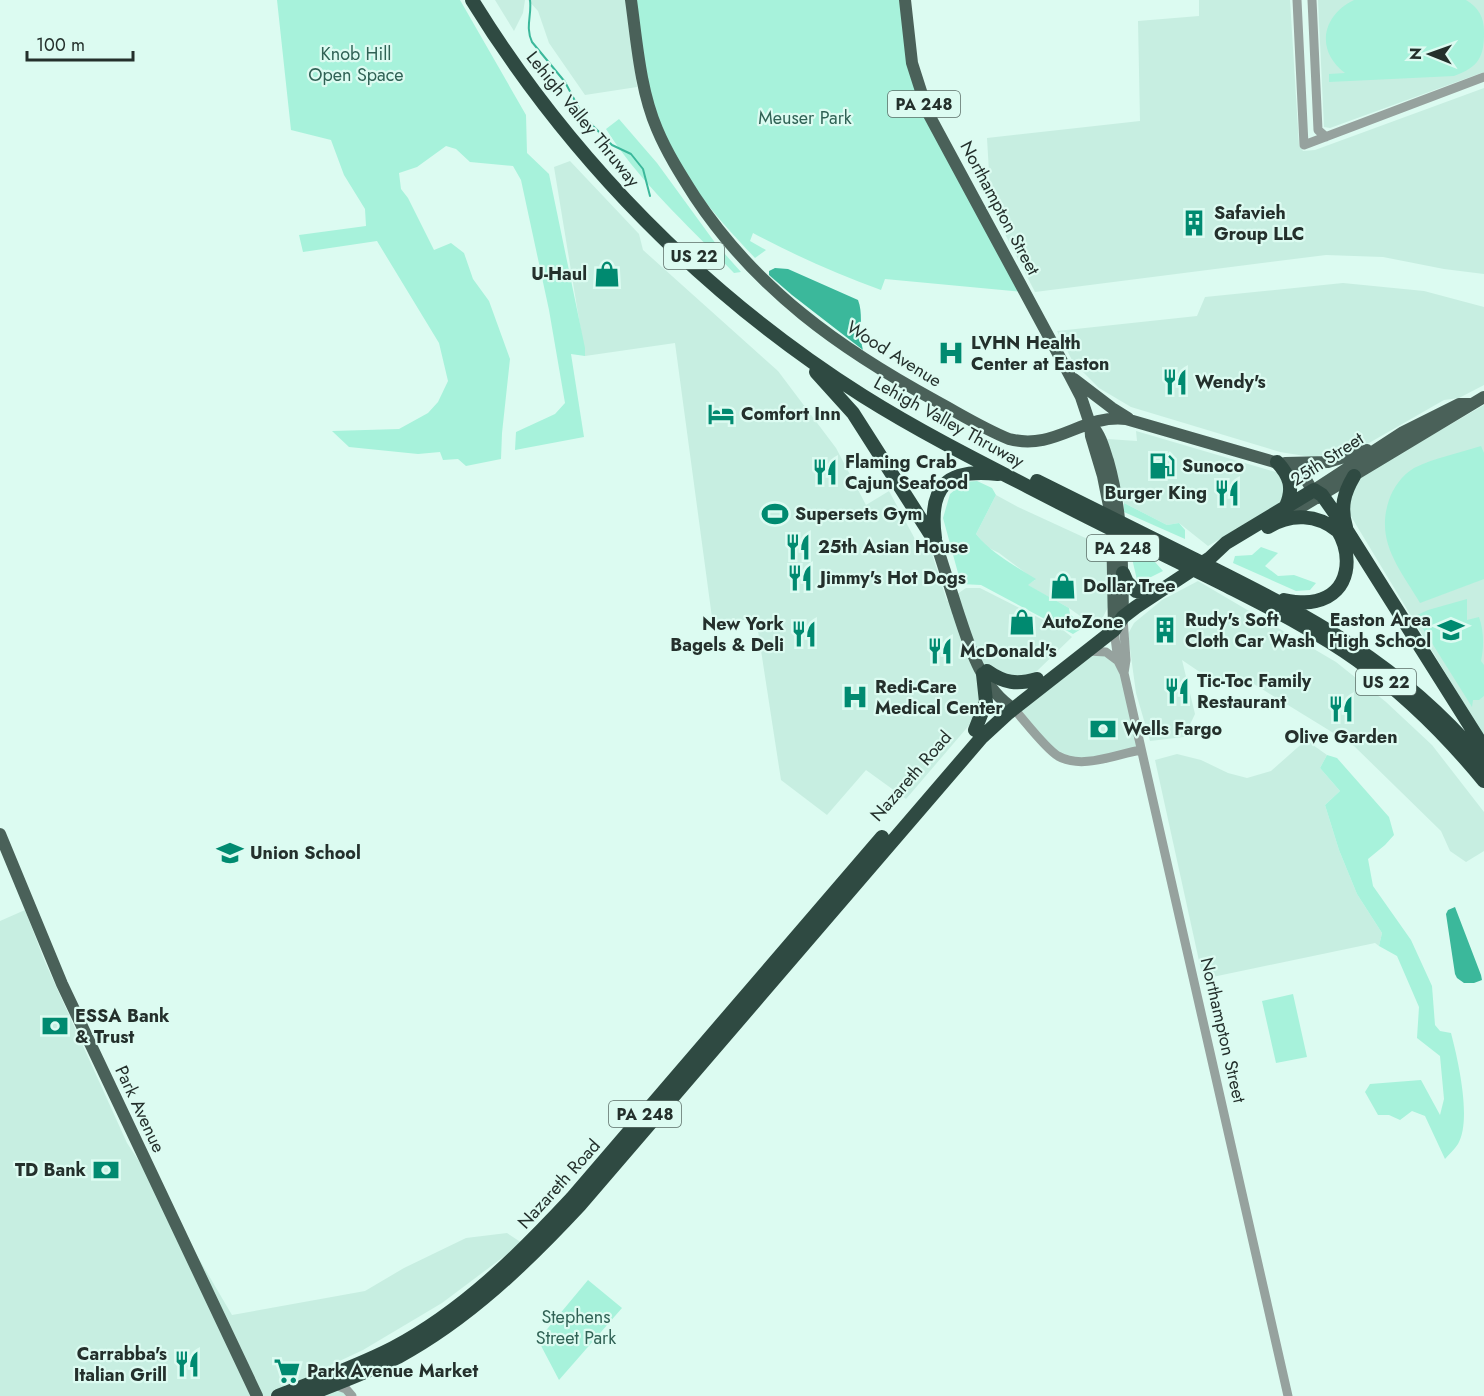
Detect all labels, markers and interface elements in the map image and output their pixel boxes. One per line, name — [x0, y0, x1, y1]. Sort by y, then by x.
scale bar — [27, 24, 134, 62]
north arrow — [1400, 24, 1460, 84]
text: 100 m — [36, 32, 85, 58]
park label: Knob Hill Open Space — [308, 41, 404, 88]
street label: Lehigh Valley Thruway — [520, 45, 646, 193]
text: N — [1404, 47, 1427, 60]
road number: PA 248 — [888, 91, 960, 117]
park label: Meuser Park — [758, 105, 852, 131]
street label: Northampton Street — [954, 136, 1047, 280]
place label: Safavieh Group LLC — [1214, 200, 1304, 247]
building icon: Safavieh Group LLC — [1179, 208, 1209, 238]
road number: US 22 — [664, 243, 724, 269]
shop icon: U-Haul — [592, 259, 622, 289]
place label: U-Haul — [531, 261, 587, 287]
street label: Wood Avenue — [841, 314, 947, 394]
place label: LVHN Health Center at Easton — [971, 330, 1109, 377]
hospital icon: LVHN Health Center at Easton — [936, 338, 966, 368]
restaurant icon: Wendy's — [1160, 367, 1190, 397]
place label: Wendy's — [1195, 369, 1266, 395]
street label: Lehigh Valley Thruway — [869, 370, 1029, 474]
hotel icon: Comfort Inn — [706, 399, 736, 429]
place label: Comfort Inn — [741, 401, 841, 427]
street label: 25th Street — [1285, 425, 1369, 492]
place label: Flaming Crab Cajun Seafood — [845, 449, 968, 496]
fuel station icon: Sunoco — [1147, 451, 1177, 481]
place label: Sunoco — [1182, 453, 1244, 479]
restaurant icon: Flaming Crab Cajun Seafood — [810, 457, 840, 487]
restaurant icon: Burger King — [1212, 478, 1242, 508]
place label: Burger King — [1105, 480, 1207, 506]
sports icon: Supersets Gym — [760, 499, 790, 529]
place label: Supersets Gym — [795, 501, 922, 527]
restaurant icon: 25th Asian House — [783, 532, 813, 562]
place label: 25th Asian House — [818, 534, 968, 560]
road number: PA 248 — [1087, 535, 1159, 561]
restaurant icon: Jimmy's Hot Dogs — [785, 563, 815, 593]
place label: Jimmy's Hot Dogs — [817, 565, 966, 591]
shop icon: Dollar Tree — [1048, 571, 1078, 601]
place label: Dollar Tree — [1083, 573, 1175, 599]
shop icon: AutoZone — [1007, 607, 1037, 637]
place label: Rudy's Soft Cloth Car Wash — [1185, 607, 1315, 654]
place label: Easton Area High School — [1329, 607, 1431, 654]
place label: AutoZone — [1041, 609, 1123, 635]
place label: New York Bagels & Deli — [670, 611, 785, 658]
building icon: Rudy's Soft Cloth Car Wash — [1150, 615, 1180, 645]
school or university icon: Easton Area High School — [1436, 615, 1466, 645]
restaurant icon: New York Bagels & Deli — [789, 619, 819, 649]
restaurant icon: McDonald's — [925, 636, 955, 666]
place label: McDonald's — [960, 638, 1057, 664]
place label: Tic-Toc Family Restaurant — [1197, 668, 1312, 715]
road number: US 22 — [1356, 669, 1416, 695]
place label: Redi-Care Medical Center — [875, 674, 1004, 721]
restaurant icon: Tic-Toc Family Restaurant — [1162, 676, 1192, 706]
hospital icon: Redi-Care Medical Center — [840, 682, 870, 712]
restaurant icon: Olive Garden — [1326, 694, 1356, 724]
bank icon: Wells Fargo — [1088, 714, 1118, 744]
place label: Wells Fargo — [1123, 716, 1223, 742]
place label: Olive Garden — [1284, 724, 1398, 750]
street label: Nazareth Road — [864, 725, 958, 827]
school or university icon: Union School — [215, 838, 245, 868]
place label: Union School — [250, 840, 361, 866]
street label: Northampton Street — [1194, 955, 1253, 1106]
place label: ESSA Bank & Trust — [75, 1003, 170, 1050]
bank icon: ESSA Bank & Trust — [40, 1011, 70, 1041]
street label: Park Avenue — [108, 1061, 172, 1157]
road number: PA 248 — [609, 1101, 681, 1127]
street label: Nazareth Road — [512, 1133, 606, 1235]
bank icon: TD Bank — [91, 1155, 121, 1185]
place label: TD Bank — [15, 1157, 87, 1183]
park label: Stephens Street Park — [536, 1304, 616, 1351]
place label: Carrabba's Italian Grill — [74, 1341, 167, 1388]
restaurant icon: Carrabba's Italian Grill — [172, 1349, 202, 1379]
supermarket icon: Park Avenue Market — [272, 1356, 302, 1386]
place label: Park Avenue Market — [307, 1358, 478, 1384]

